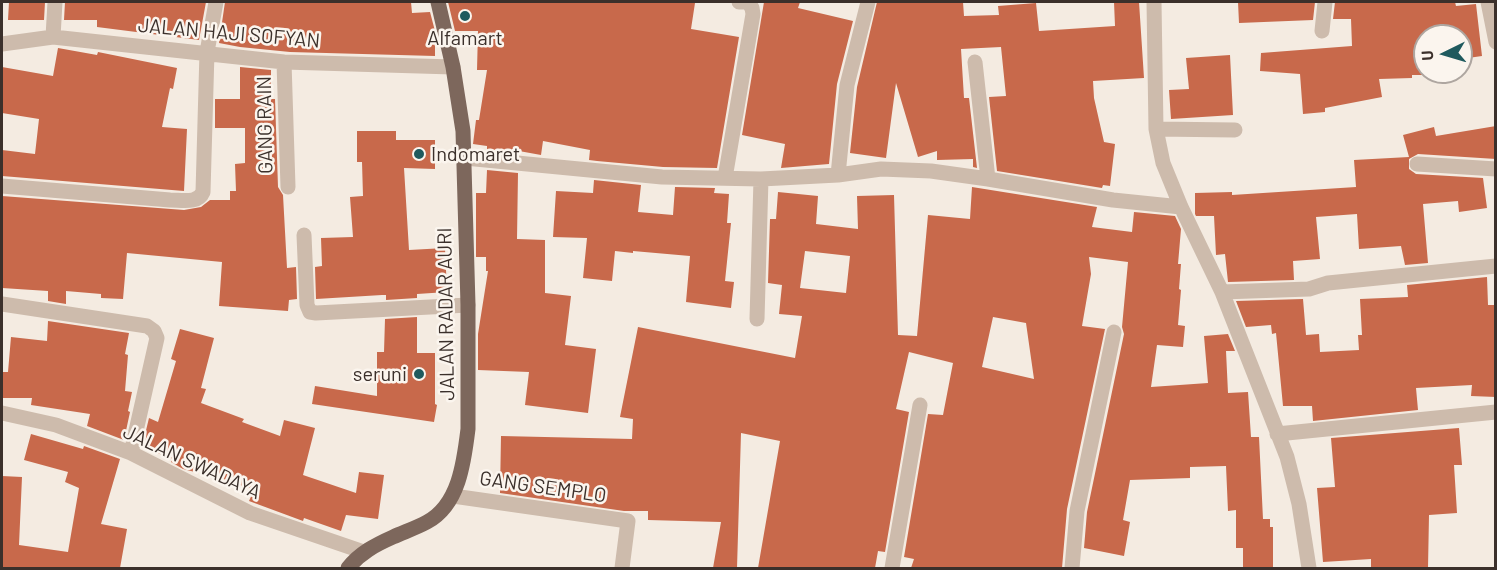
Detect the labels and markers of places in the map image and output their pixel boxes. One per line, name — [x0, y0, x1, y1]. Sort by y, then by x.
marker: Alfamart — [458, 9, 472, 23]
place label: Alfamart — [427, 26, 503, 50]
place label: Indomaret — [431, 142, 520, 166]
marker: Indomaret — [412, 147, 426, 161]
place label: seruni — [353, 362, 407, 386]
marker: seruni — [412, 367, 426, 381]

